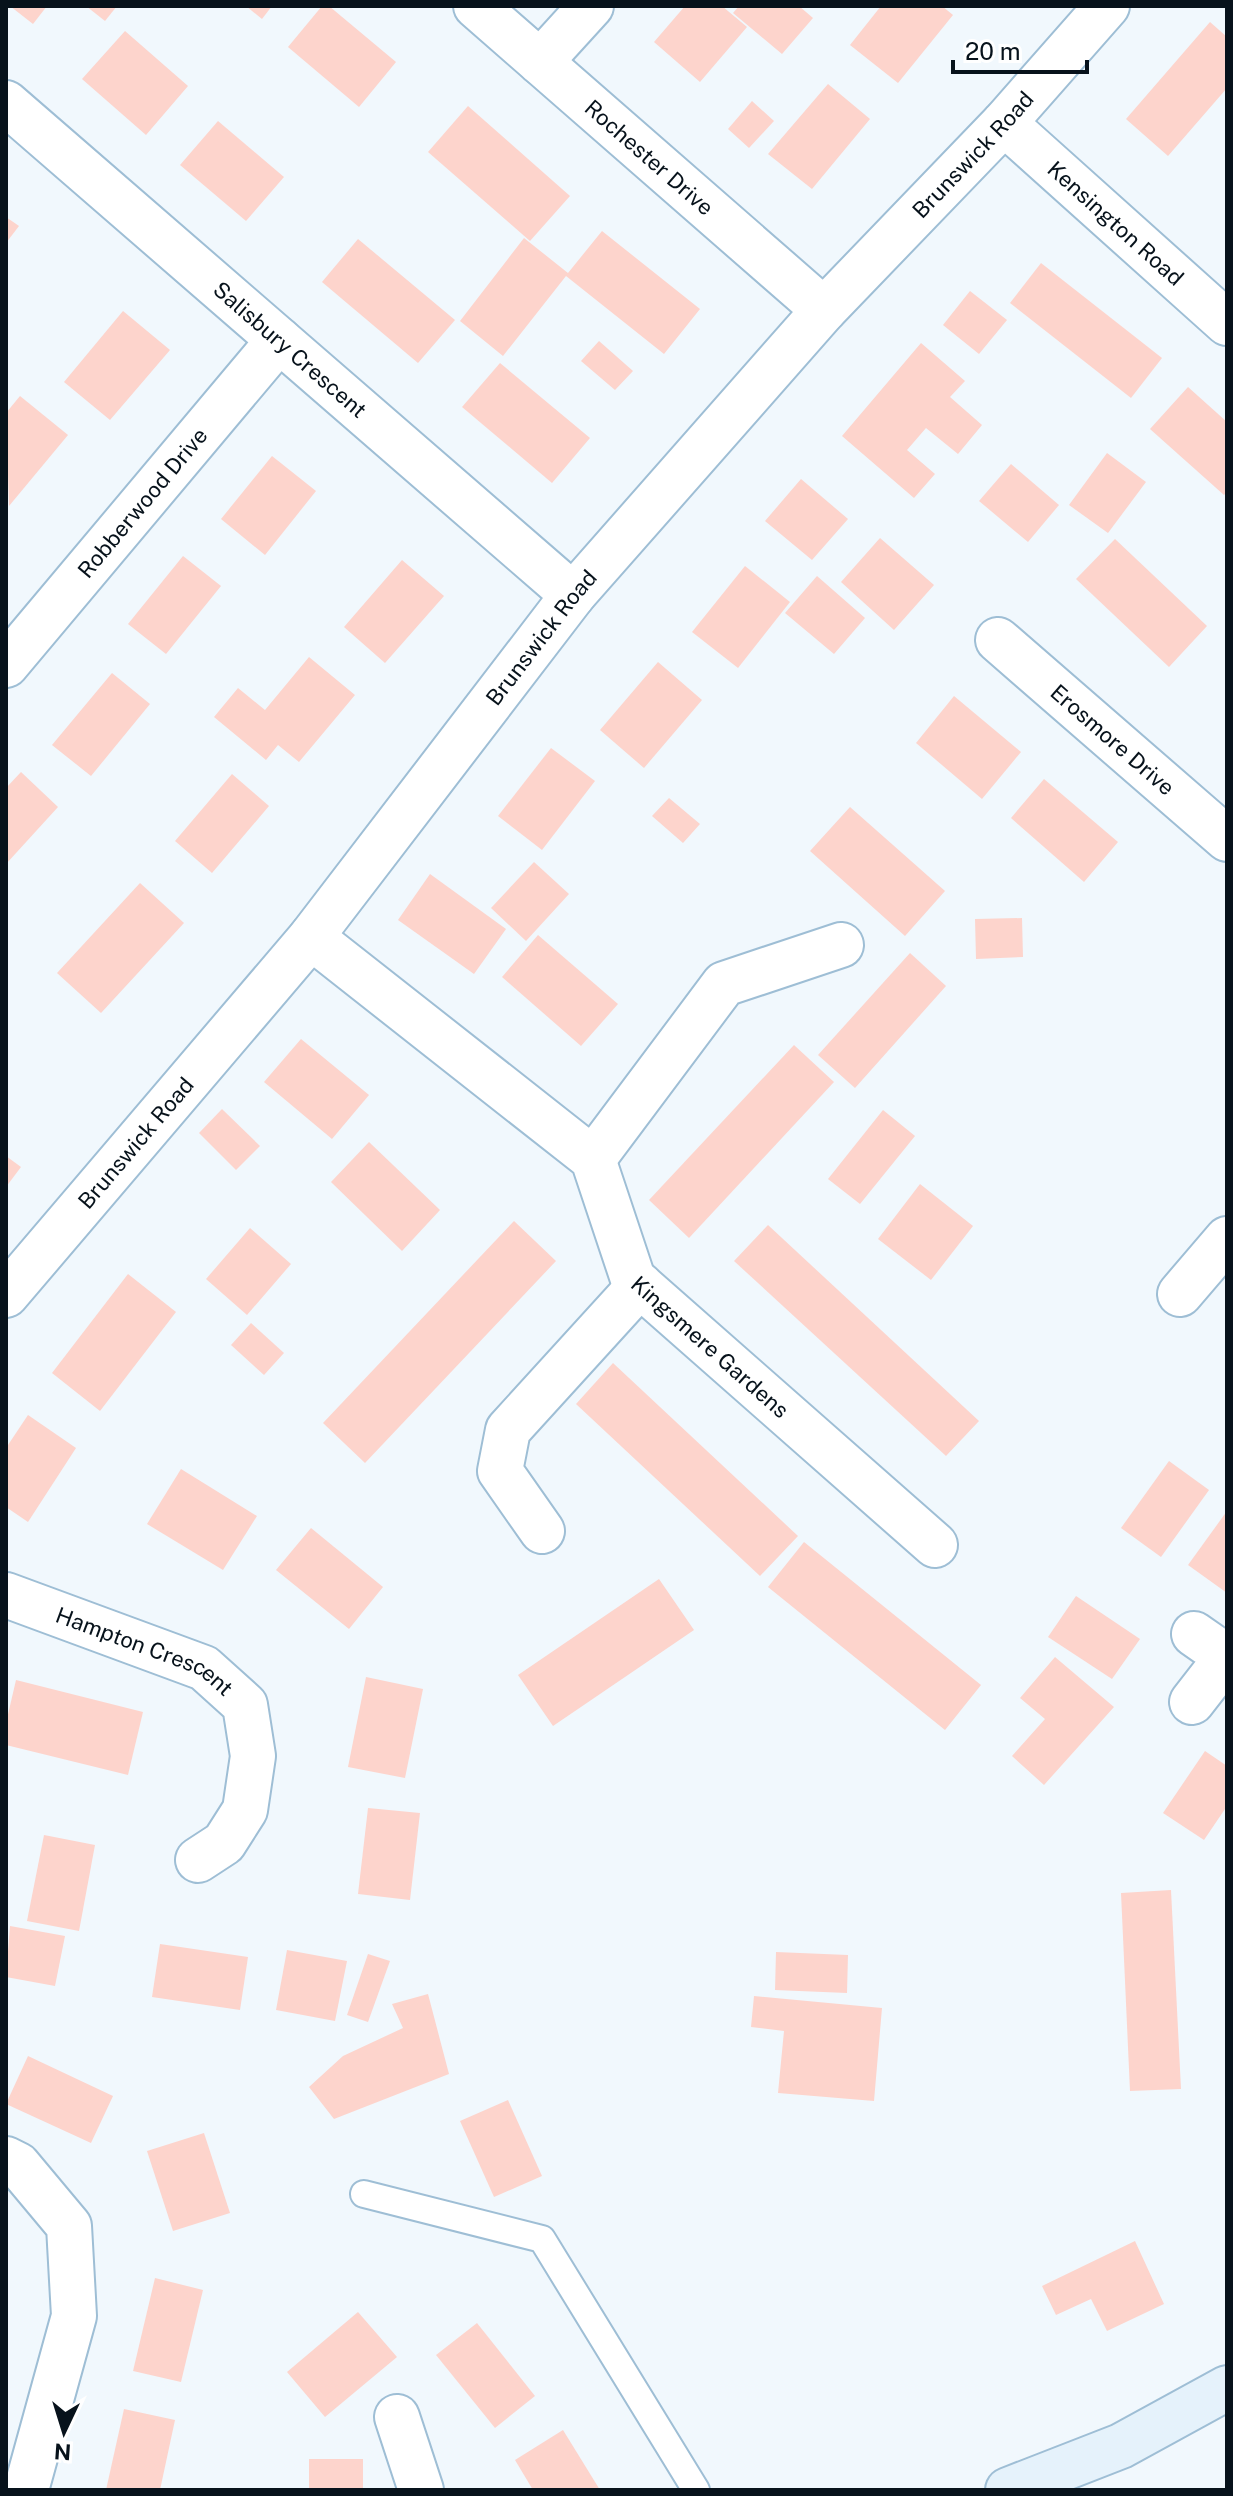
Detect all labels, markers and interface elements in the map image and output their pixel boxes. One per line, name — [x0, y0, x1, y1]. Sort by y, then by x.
scale bar — [953, 24, 1087, 74]
text: 20 m — [965, 37, 1021, 65]
street label: Brunswick Road — [907, 86, 1039, 223]
street label: Rochester Drive — [580, 94, 719, 220]
street label: Kensington Road — [1042, 156, 1189, 291]
street label: Salisbury Crescent — [208, 276, 372, 423]
street label: Robberwood Drive — [72, 422, 213, 583]
street label: Brunswick Road — [480, 565, 602, 710]
street label: Erosmore Drive — [1045, 679, 1180, 801]
street label: Brunswick Road — [73, 1072, 199, 1214]
street label: Kingsmere Gardens — [626, 1270, 794, 1423]
street label: Hampton Crescent — [52, 1602, 239, 1701]
north arrow — [24, 2392, 104, 2472]
text: N — [53, 2438, 72, 2466]

